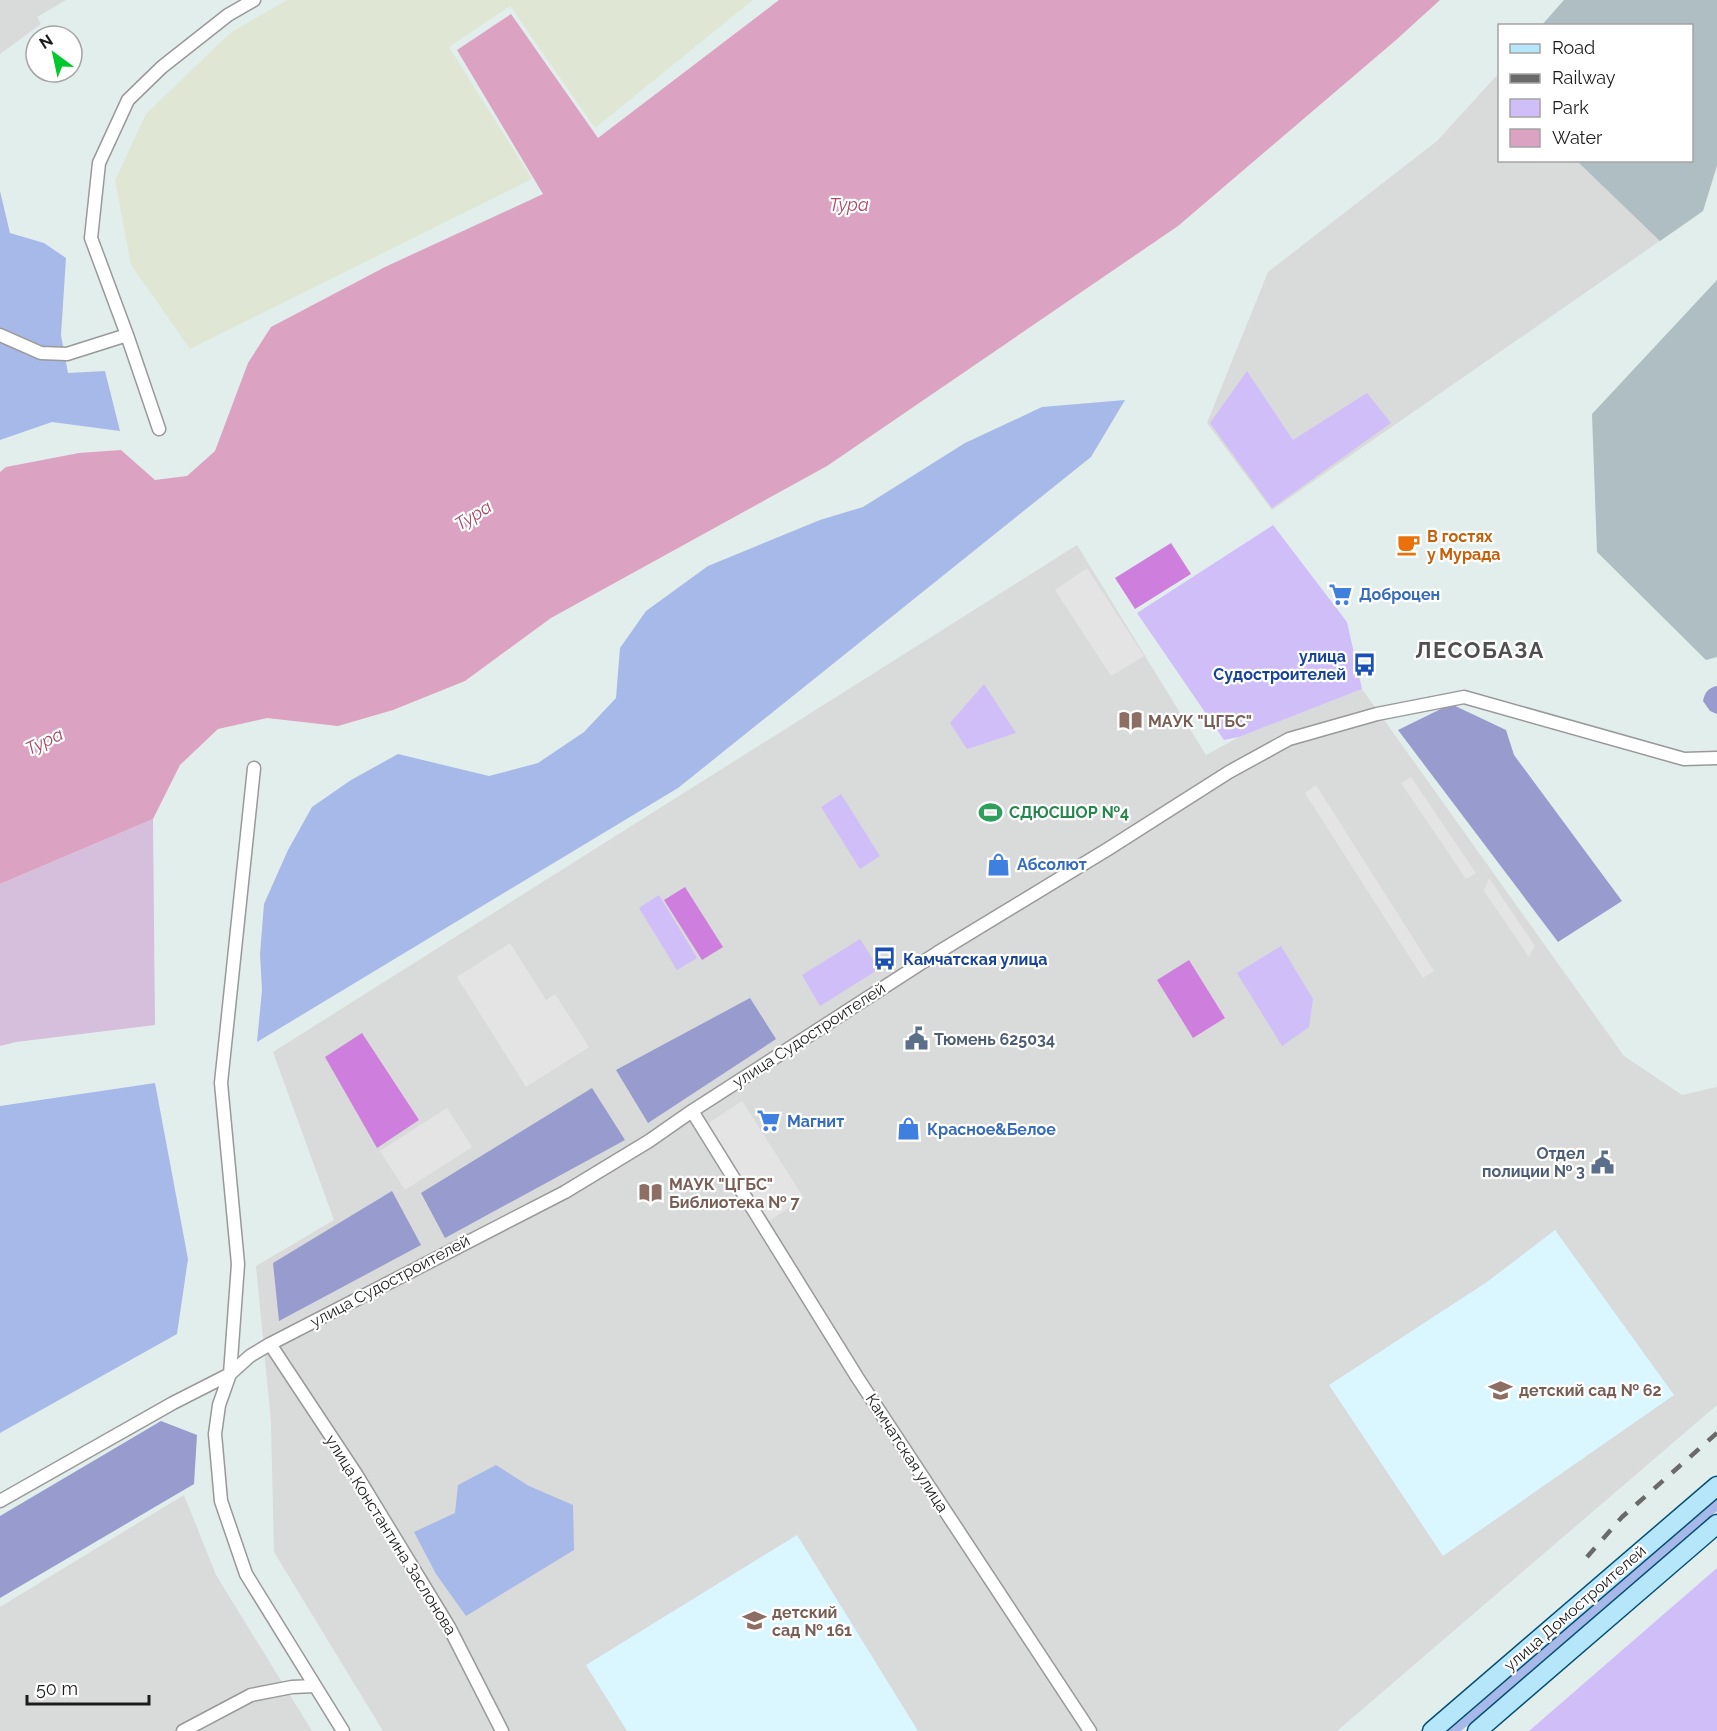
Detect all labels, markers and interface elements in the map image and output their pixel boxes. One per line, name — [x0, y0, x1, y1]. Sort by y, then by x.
north arrow — [24, 24, 84, 84]
legend — [1498, 24, 1693, 162]
text: N — [36, 31, 56, 53]
text: Road — [1552, 37, 1595, 58]
text: Railway — [1552, 67, 1616, 88]
text: Park — [1552, 97, 1589, 118]
text: Water — [1552, 127, 1603, 148]
water label: Тура — [829, 194, 869, 215]
water label: Тура — [451, 496, 495, 534]
place label: В гостях у Мурада — [1427, 527, 1501, 564]
cafe icon: В гостях у Мурада — [1396, 532, 1422, 558]
supermarket icon: Доброцен — [1328, 581, 1354, 607]
place label: Доброцен — [1359, 585, 1440, 604]
district label: ЛЕСОБАЗА — [1415, 637, 1545, 663]
place label: улица Судостроителей — [1213, 647, 1346, 684]
bus stop icon: улица Судостроителей — [1351, 652, 1377, 678]
library icon: МАУК "ЦГБС" — [1117, 708, 1143, 734]
place label: МАУК "ЦГБС" — [1148, 712, 1252, 731]
water label: Тура — [22, 723, 67, 759]
sports icon: СДЮСШОР №4 — [978, 799, 1004, 825]
place label: СДЮСШОР №4 — [1009, 803, 1129, 822]
shop icon: Абсолют — [986, 851, 1012, 877]
place label: Абсолют — [1017, 855, 1087, 874]
bus stop icon: Камчатская улица — [872, 946, 898, 972]
place label: Камчатская улица — [903, 950, 1047, 969]
street label: улица Судостроителей — [729, 979, 889, 1091]
public building icon: Тюмень 625034 — [903, 1026, 929, 1052]
place label: Тюмень 625034 — [934, 1030, 1055, 1049]
supermarket icon: Магнит — [756, 1108, 782, 1134]
place label: Магнит — [787, 1112, 844, 1131]
shop icon: Красное&Белое — [896, 1116, 922, 1142]
place label: Красное&Белое — [927, 1120, 1056, 1139]
place label: Отдел полиции № 3 — [1482, 1144, 1585, 1181]
public building icon: Отдел полиции № 3 — [1590, 1149, 1616, 1175]
place label: МАУК "ЦГБС" Библиотека № 7 — [669, 1175, 799, 1212]
library icon: МАУК "ЦГБС" Библиотека № 7 — [638, 1180, 664, 1206]
street label: улица Судостроителей — [307, 1231, 473, 1331]
school or university icon: детский сад № 62 — [1488, 1377, 1514, 1403]
place label: детский сад № 62 — [1519, 1381, 1661, 1400]
street label: Камчатская улица — [862, 1390, 952, 1516]
street label: улица Константина Заслонова — [321, 1431, 461, 1639]
street label: улица Домостроителей — [1500, 1541, 1650, 1675]
place label: детский сад № 161 — [772, 1603, 852, 1640]
school or university icon: детский сад № 161 — [741, 1608, 767, 1634]
scale bar — [27, 1668, 148, 1706]
text: 50 m — [36, 1678, 78, 1699]

